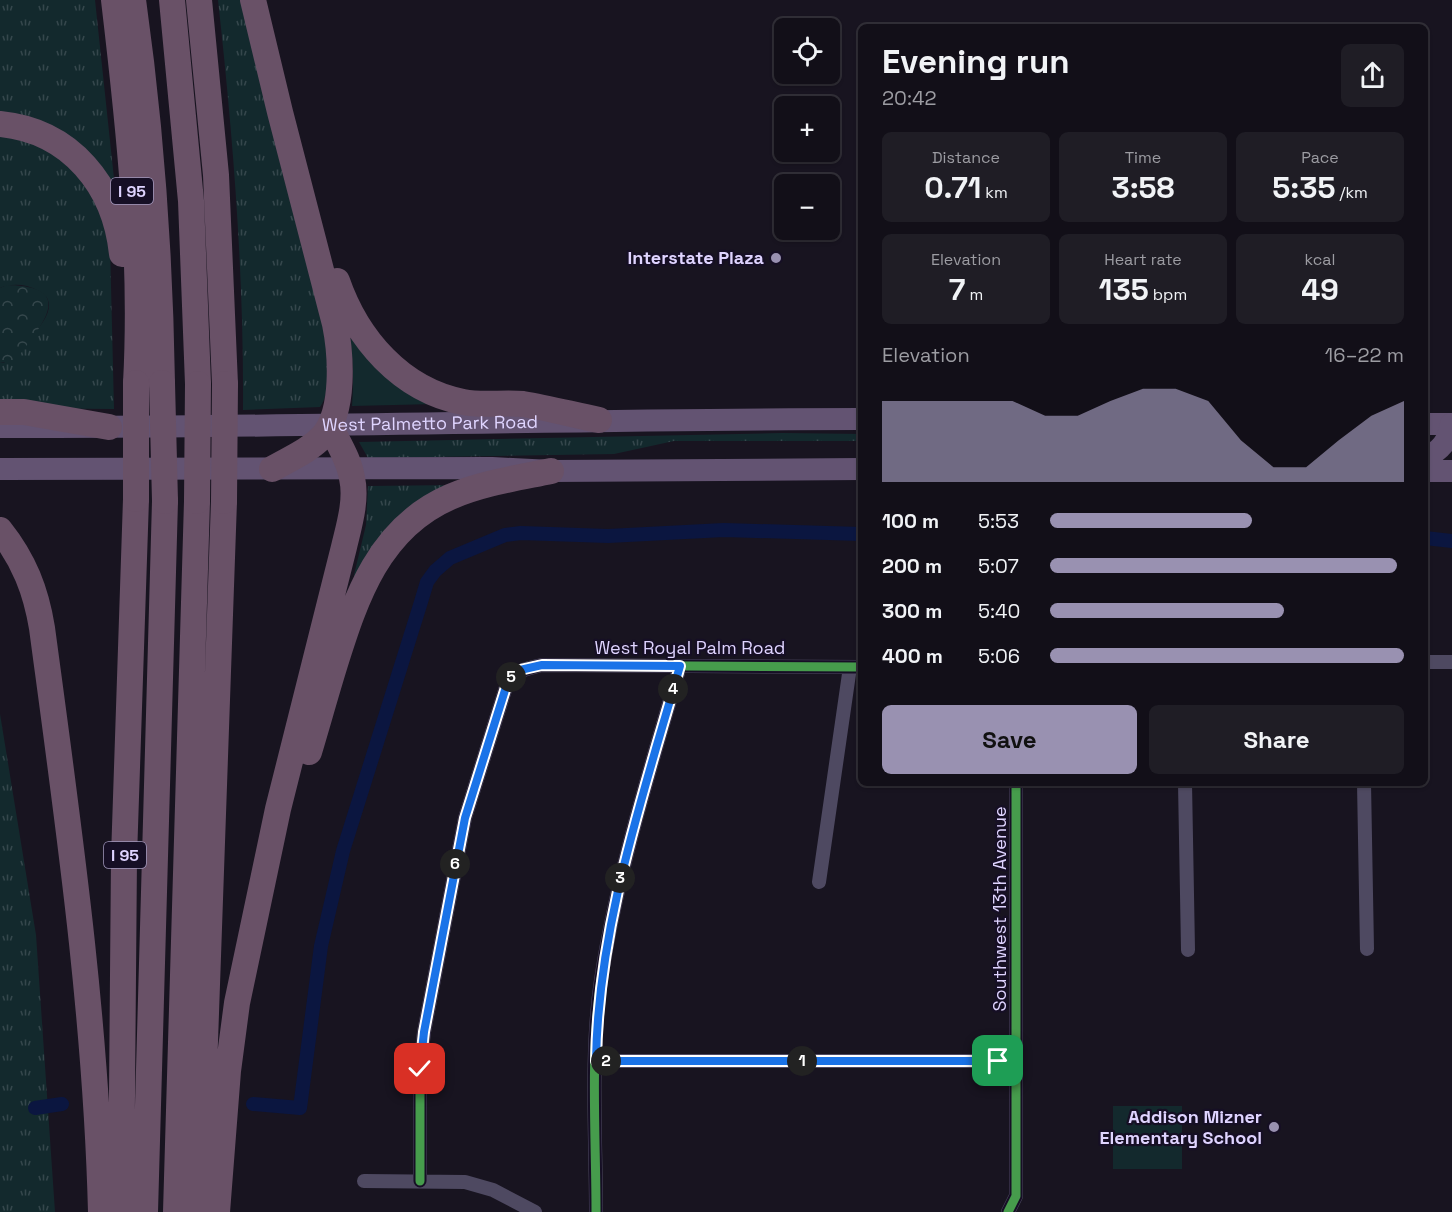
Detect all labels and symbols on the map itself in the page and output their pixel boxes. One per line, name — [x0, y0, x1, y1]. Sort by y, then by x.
road number: I 95 — [111, 178, 153, 204]
place label: Interstate Plaza — [627, 246, 765, 269]
marker: Interstate Plaza — [769, 251, 783, 265]
street label: West Palmetto Park Road — [322, 410, 538, 436]
street label: West Royal Palm Road — [595, 636, 785, 659]
pin: 5 — [496, 662, 526, 692]
pin: 4 — [658, 674, 688, 704]
street label: Southwest 13th Avenue — [988, 806, 1011, 1012]
road number: I 95 — [104, 842, 146, 868]
pin: 6 — [440, 849, 470, 879]
pin: 3 — [605, 863, 635, 893]
pin — [972, 1035, 1023, 1086]
pin — [394, 1043, 445, 1094]
pin: 2 — [591, 1046, 621, 1076]
pin: 1 — [787, 1046, 817, 1076]
place label: Addison Mizner Elementary School — [1099, 1105, 1262, 1149]
marker: Addison Mizner Elementary School — [1267, 1120, 1281, 1134]

